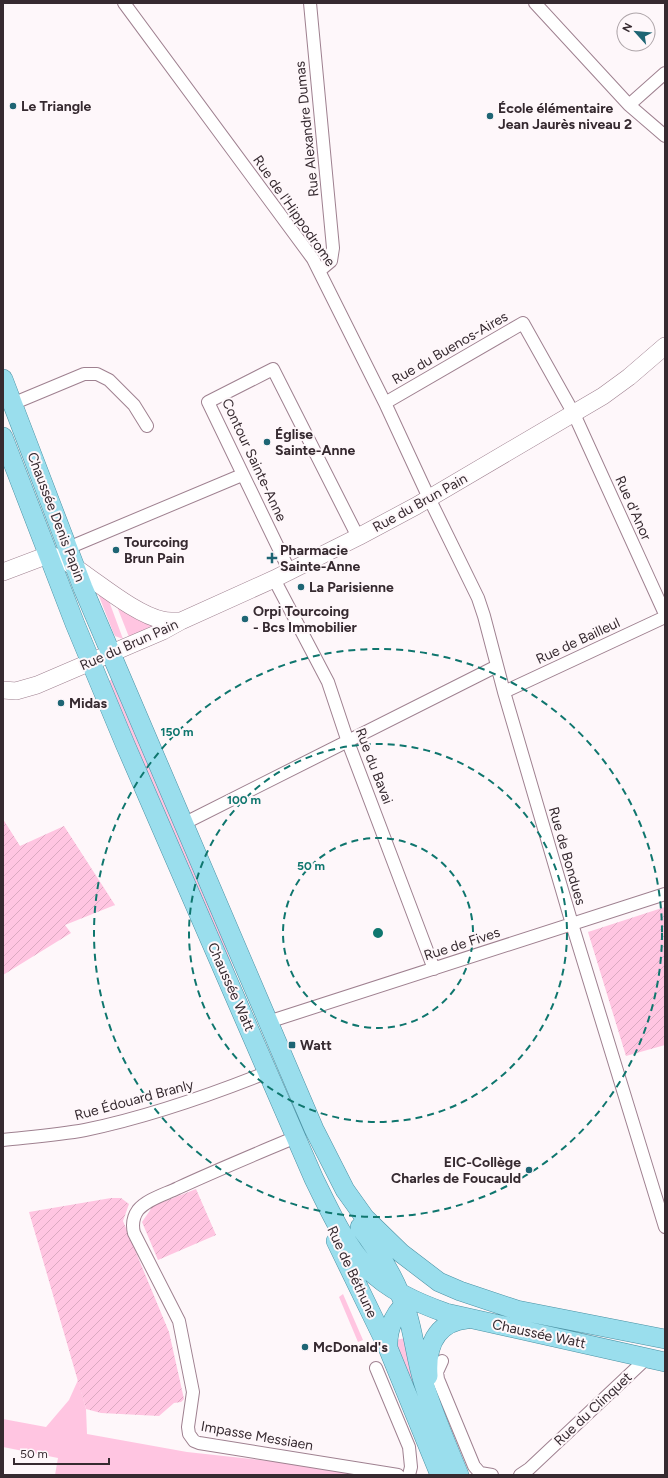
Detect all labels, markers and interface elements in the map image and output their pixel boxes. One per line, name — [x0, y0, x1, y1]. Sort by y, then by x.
north arrow — [616, 12, 656, 52]
text: N — [620, 21, 635, 34]
street label: Rue Alexandre Dumas — [291, 60, 323, 198]
place label: Le Triangle — [21, 98, 91, 115]
place label: École élémentaire Jean Jaurès niveau 2 — [498, 100, 632, 133]
marker: Le Triangle — [8, 101, 18, 111]
marker: École élémentaire Jean Jaurès niveau 2 — [485, 111, 495, 121]
street label: Rue de l'Hippodrome — [249, 152, 339, 270]
street label: Rue du Buenos-Aires — [389, 308, 511, 388]
street label: Contour Sainte-Anne — [218, 396, 290, 524]
place label: Église Sainte-Anne — [275, 426, 355, 459]
marker: Église Sainte-Anne — [262, 437, 272, 447]
street label: Chaussée Denis Papin — [23, 450, 89, 584]
street label: Rue du Brun Pain — [370, 470, 471, 536]
street label: Rue d'Anor — [611, 473, 655, 543]
place label: Tourcoing Brun Pain — [124, 534, 188, 567]
place label: Pharmacie Sainte-Anne — [280, 542, 360, 575]
marker: Tourcoing Brun Pain — [111, 545, 121, 555]
marker: Pharmacie Sainte-Anne — [267, 553, 277, 563]
place label: La Parisienne — [309, 579, 394, 596]
marker: La Parisienne — [296, 582, 306, 592]
place label: Orpi Tourcoing - Bcs Immobilier — [253, 603, 358, 636]
marker: Orpi Tourcoing - Bcs Immobilier — [240, 614, 250, 624]
street label: Rue de Bailleul — [533, 614, 623, 668]
street label: Rue du Brun Pain — [77, 616, 181, 674]
place label: Midas — [69, 695, 107, 712]
marker: Midas — [56, 698, 66, 708]
text: 150 m — [160, 725, 194, 739]
street label: Rue du Bavai — [352, 725, 396, 807]
text: 100 m — [227, 793, 261, 807]
street label: Rue de Bondues — [545, 805, 589, 907]
text: 50 m — [297, 859, 325, 873]
street label: Rue de Fives — [422, 924, 502, 964]
centre of rings — [371, 926, 385, 940]
street label: Chaussée Watt — [204, 940, 258, 1034]
place label: Watt — [300, 1037, 332, 1054]
marker: Watt — [287, 1040, 297, 1050]
street label: Rue Édouard Branly — [73, 1076, 196, 1124]
place label: EIC-Collège Charles de Foucauld — [391, 1154, 521, 1187]
marker: EIC-Collège Charles de Foucauld — [524, 1165, 534, 1175]
street label: Rue de Béthune — [323, 1223, 381, 1321]
street label: Chaussée Watt — [491, 1316, 587, 1352]
place label: McDonald's — [313, 1339, 388, 1356]
marker: McDonald's — [300, 1342, 310, 1352]
street label: Rue du Clinquet — [551, 1369, 635, 1449]
street label: Impasse Messiaen — [200, 1418, 315, 1454]
scale bar — [14, 1440, 109, 1466]
text: 50 m — [20, 1447, 48, 1461]

